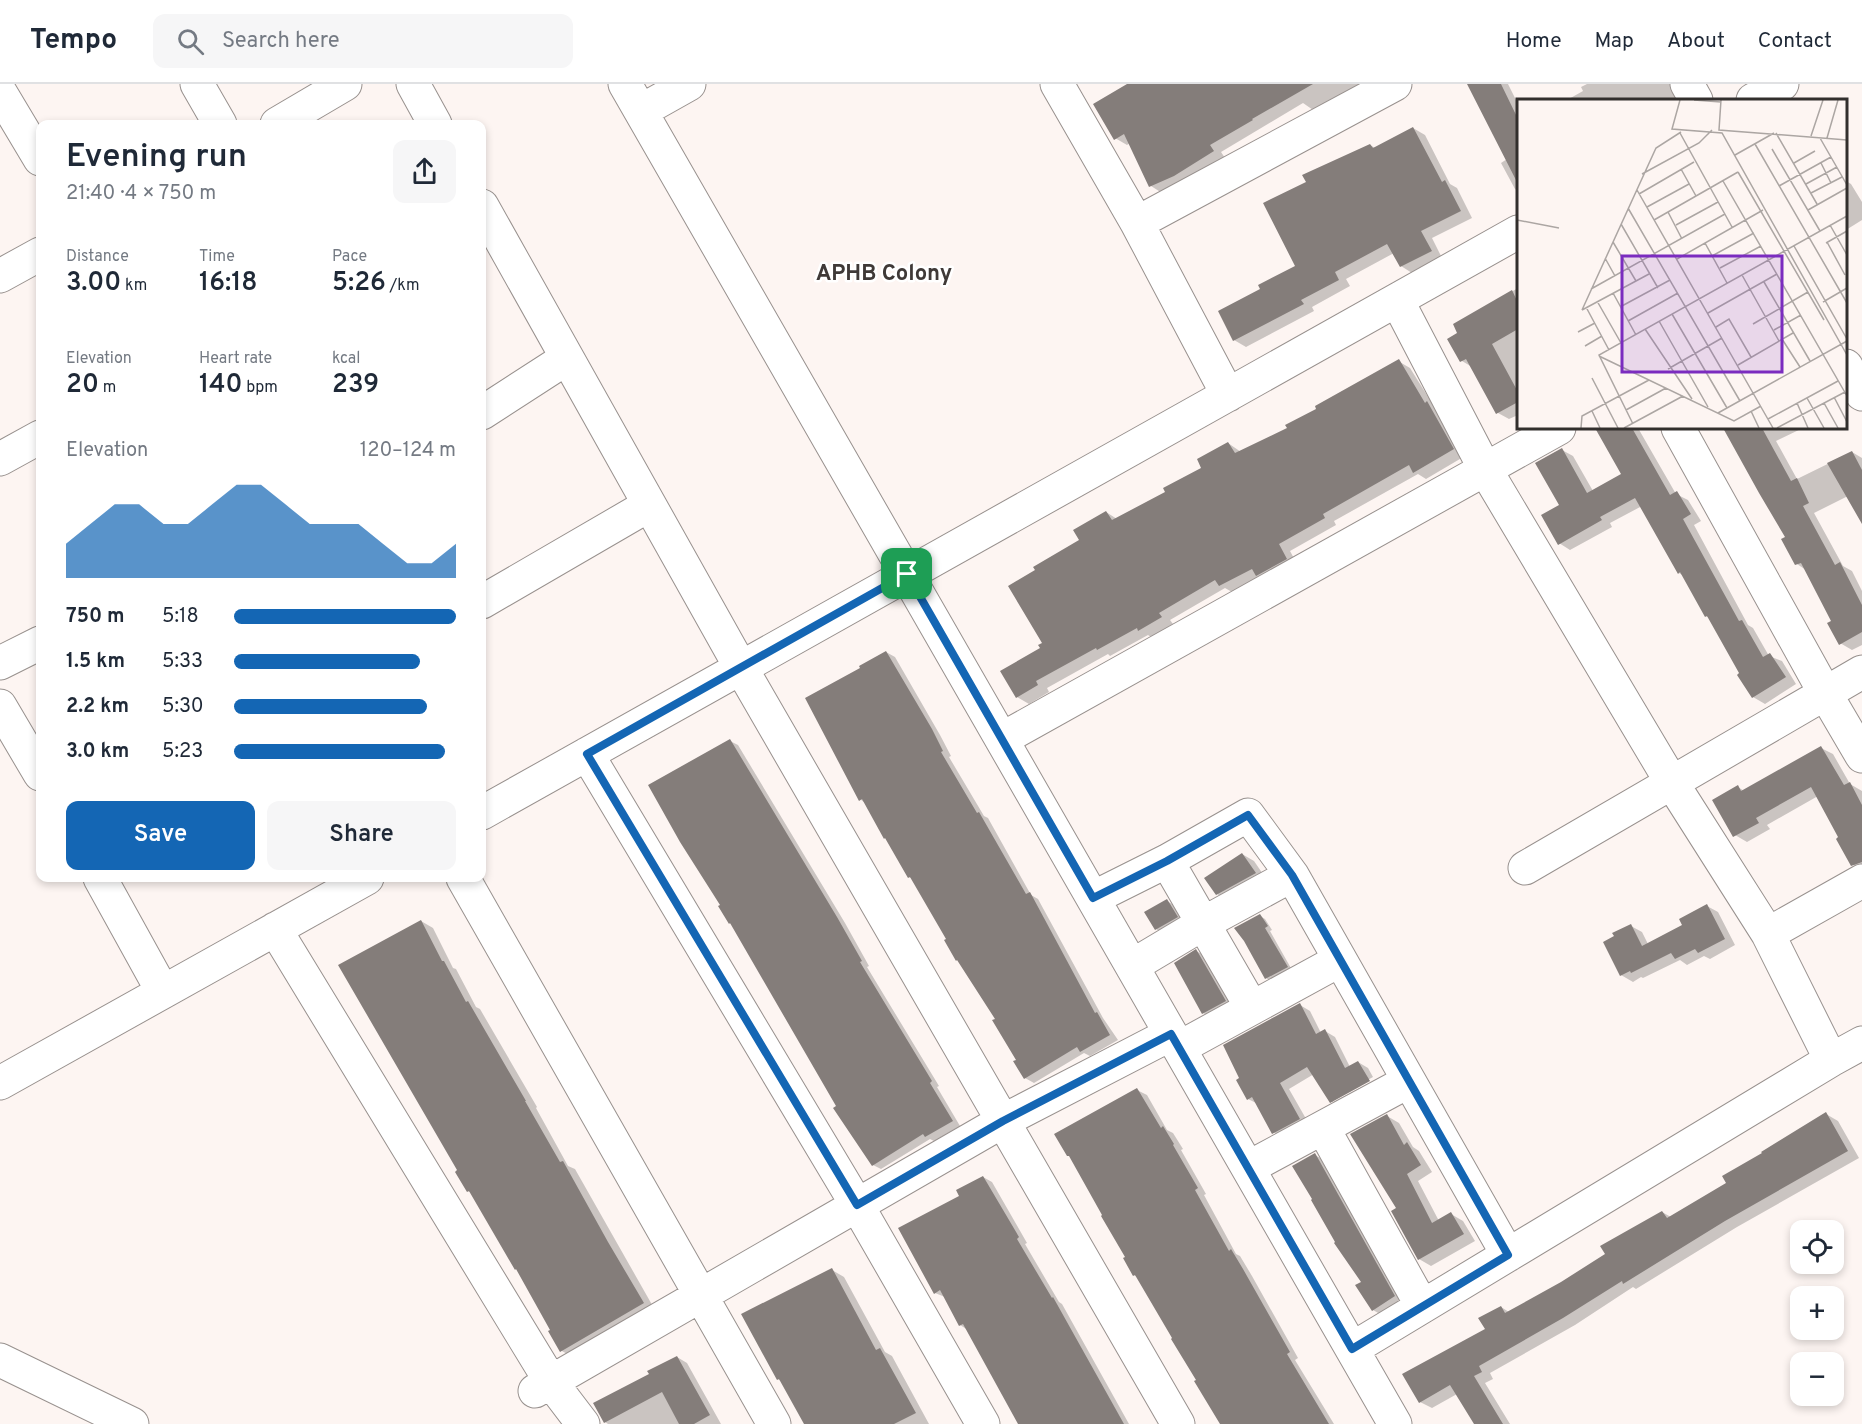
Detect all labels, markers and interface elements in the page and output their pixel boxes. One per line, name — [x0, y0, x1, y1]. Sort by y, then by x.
search box — [153, 14, 573, 68]
text: Tempo — [30, 23, 117, 59]
icon: search — [174, 25, 207, 58]
text: Search here — [222, 28, 340, 55]
text: Home — [1506, 28, 1562, 55]
text: Map — [1595, 28, 1634, 55]
text: About — [1667, 28, 1725, 55]
text: Contact — [1758, 28, 1832, 55]
inset map — [1517, 99, 1847, 429]
text: Evening run — [66, 137, 247, 179]
button: share — [393, 140, 456, 203]
text: 21:40 · 4 × 750 m — [66, 181, 216, 207]
text: Distance — [66, 247, 129, 267]
text: Time — [199, 247, 235, 267]
text: Pace — [332, 247, 367, 267]
district label: APHB Colony — [816, 261, 952, 288]
text: 3.00 — [66, 267, 121, 300]
text: 16:18 — [199, 267, 258, 300]
text: 5:26 — [332, 267, 386, 300]
text: km — [121, 276, 147, 296]
text: /km — [386, 276, 419, 296]
text: Elevation — [66, 349, 132, 369]
text: Heart rate — [199, 349, 272, 369]
text: kcal — [332, 349, 360, 369]
text: 20 — [66, 369, 99, 402]
text: 140 — [199, 369, 243, 402]
text: 239 — [332, 369, 379, 402]
text: m — [99, 378, 116, 398]
text: bpm — [243, 378, 278, 398]
text: Elevation — [66, 438, 148, 464]
text: 120–124 m — [360, 438, 456, 464]
pin — [881, 548, 932, 599]
icon: arrive — [890, 557, 923, 590]
text: 750 m — [66, 604, 125, 630]
text: 5:18 — [162, 604, 199, 630]
text: 1.5 km — [66, 649, 125, 675]
text: 5:33 — [162, 649, 203, 675]
text: 2.2 km — [66, 694, 129, 720]
text: 5:30 — [162, 694, 204, 720]
text: 3.0 km — [66, 739, 129, 765]
text: 5:23 — [162, 739, 203, 765]
button: Save — [66, 801, 255, 870]
button: Share — [267, 801, 456, 870]
map controls — [1790, 1220, 1844, 1406]
button: locate — [1790, 1220, 1844, 1274]
button: + — [1790, 1286, 1844, 1340]
button: − — [1790, 1352, 1844, 1406]

